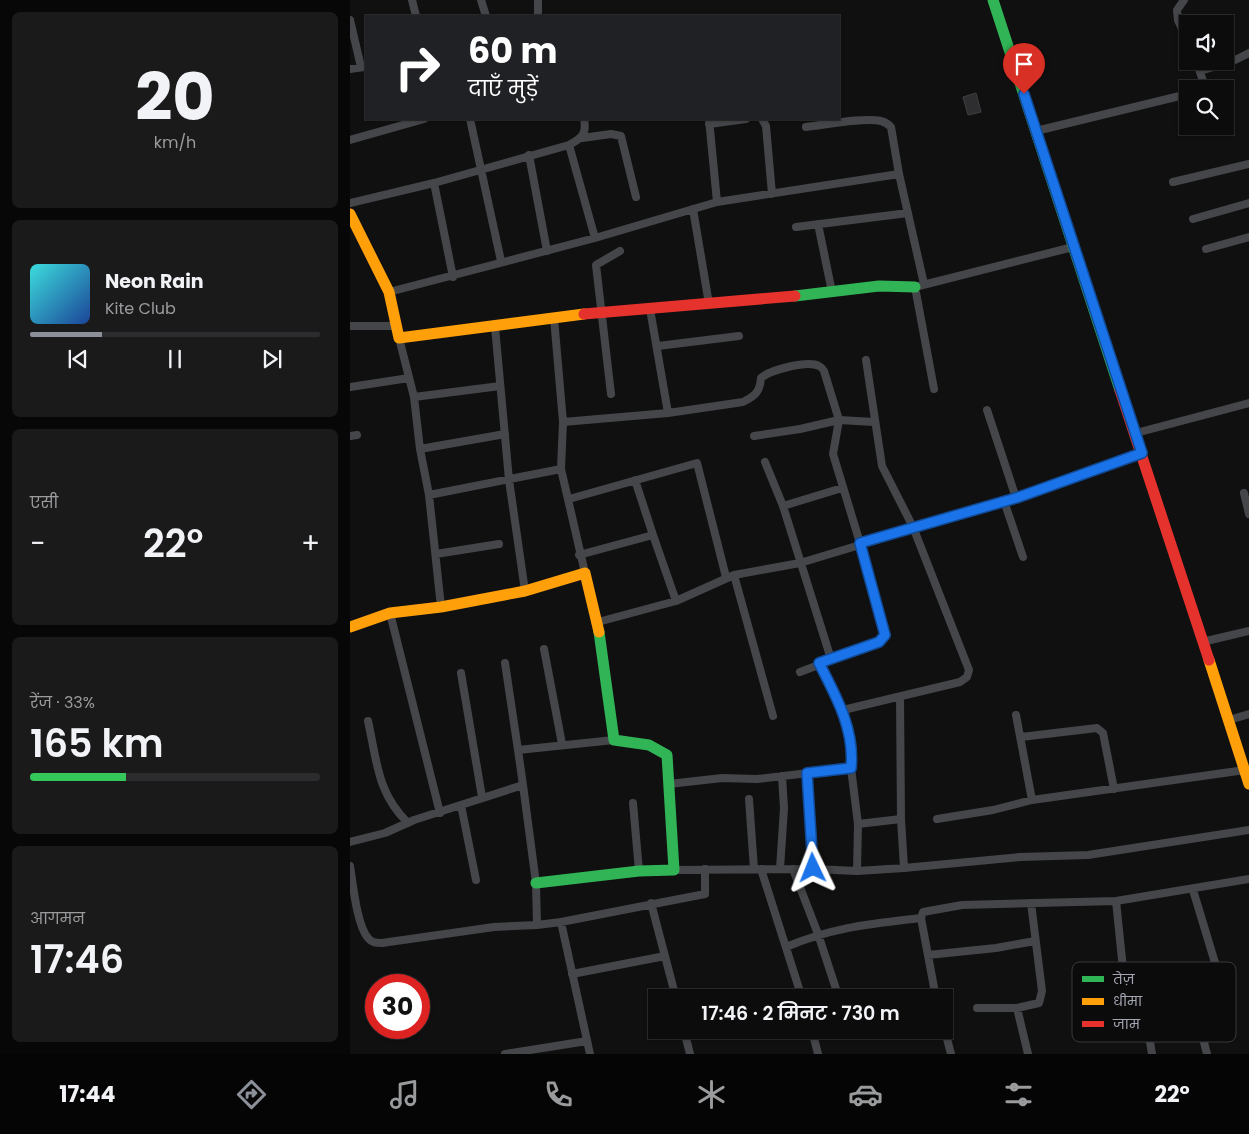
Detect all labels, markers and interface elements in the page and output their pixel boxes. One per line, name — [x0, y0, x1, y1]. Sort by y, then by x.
map controls — [1179, 15, 1234, 135]
button: sound — [1179, 15, 1234, 70]
text: 60 m — [468, 26, 558, 75]
icon: right — [385, 35, 450, 100]
pin — [1003, 43, 1045, 94]
icon: arrive — [1010, 50, 1038, 78]
text: 20 — [135, 52, 215, 143]
text: दाएँ मुड़ें — [468, 73, 538, 104]
button: search — [1179, 80, 1234, 135]
text: km/h — [154, 131, 196, 154]
text: Neon Rain — [105, 268, 204, 295]
text: Kite Club — [105, 297, 176, 320]
icon: previous — [64, 345, 92, 373]
icon: pause — [161, 345, 189, 373]
icon: next — [258, 345, 286, 373]
text: एसी — [30, 491, 58, 514]
text: 22° — [143, 517, 203, 570]
text: − — [30, 524, 45, 563]
text: + — [301, 524, 320, 563]
text: रेंज · 33% — [30, 691, 95, 714]
text: 165 km — [30, 717, 164, 770]
position arrow — [786, 841, 838, 893]
text: आगमन — [30, 907, 85, 930]
text: 17:46 — [30, 933, 124, 986]
legend — [1072, 962, 1236, 1042]
text: तेज़ — [1112, 969, 1136, 989]
speed limit sign: 30 — [365, 974, 430, 1039]
text: धीमा — [1113, 991, 1143, 1011]
text: 17:46 · 2 मिनट · 730 m — [701, 1000, 900, 1027]
text: जाम — [1112, 1014, 1141, 1034]
icon: directions — [234, 1077, 269, 1112]
icon: music — [387, 1077, 422, 1112]
icon: phone — [541, 1077, 576, 1112]
icon: climate — [694, 1077, 729, 1112]
icon: car — [848, 1077, 883, 1112]
icon: filters — [1001, 1077, 1036, 1112]
text: 17:44 — [59, 1079, 115, 1110]
text: 22° — [1154, 1079, 1190, 1110]

